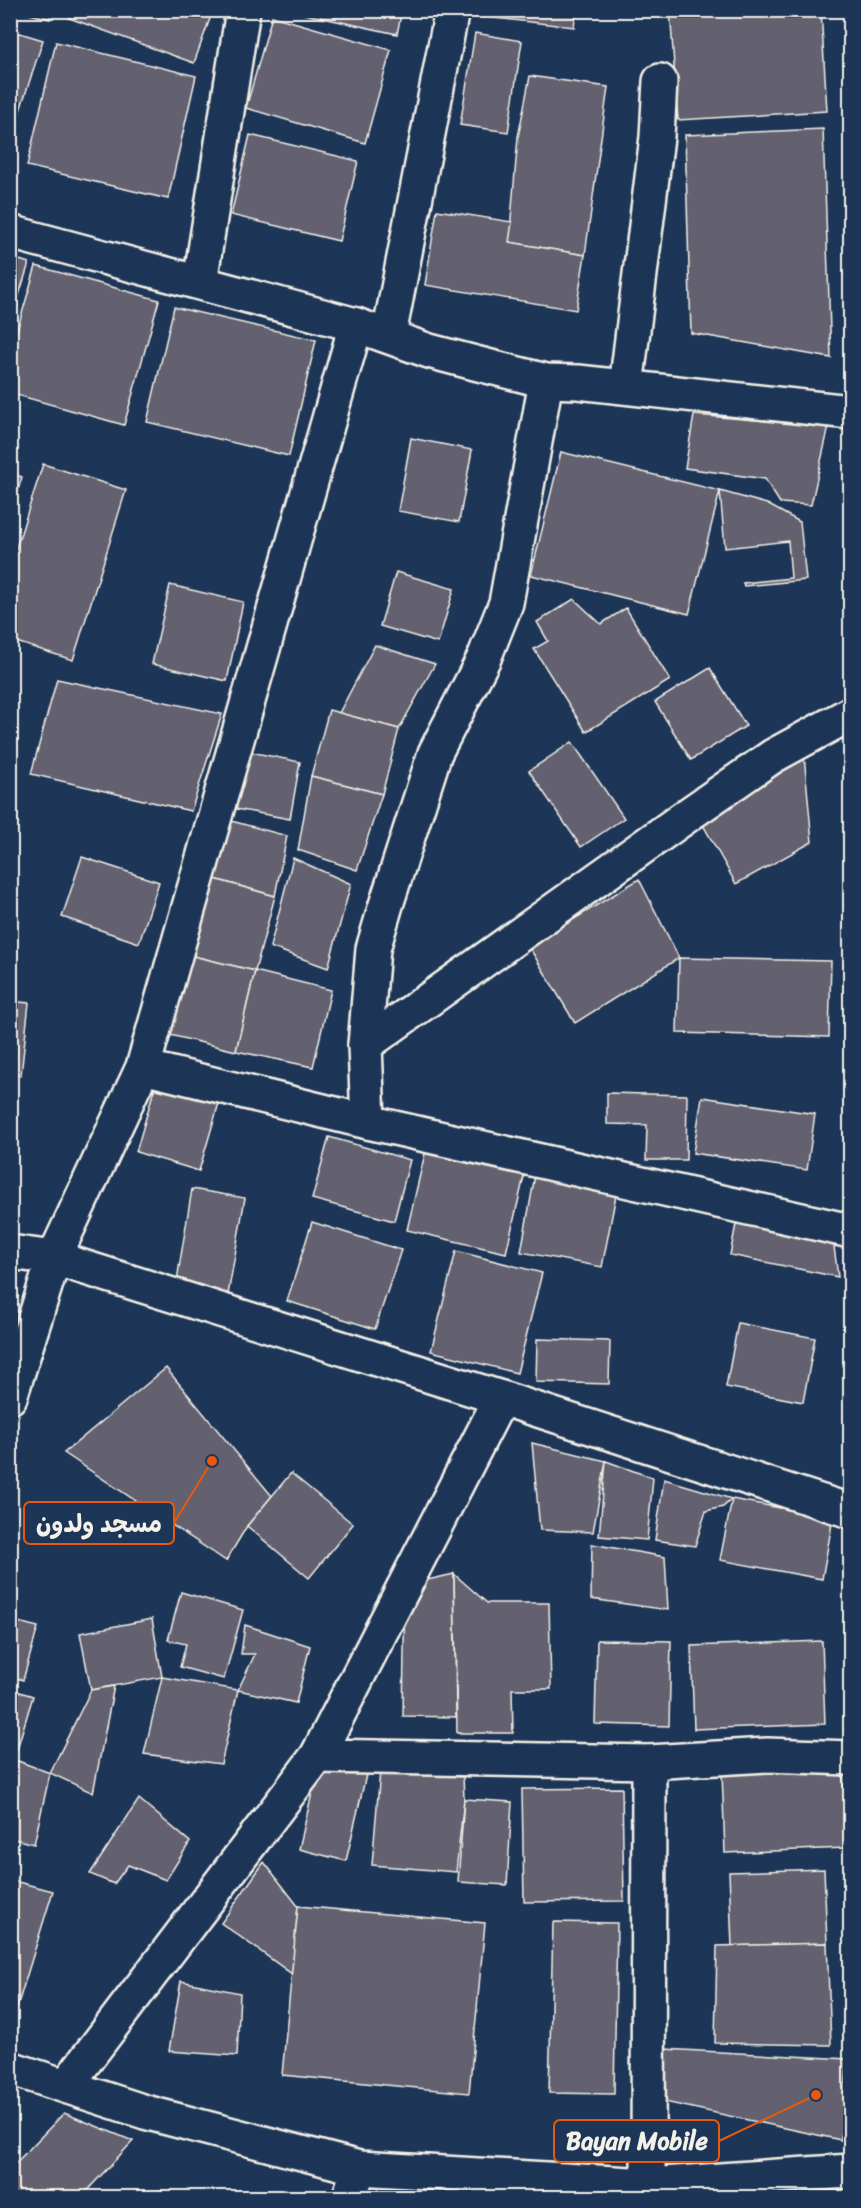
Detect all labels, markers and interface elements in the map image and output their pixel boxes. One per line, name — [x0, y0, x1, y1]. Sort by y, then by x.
callout: مسجد ولدون — [24, 1502, 174, 1544]
text: مسجد ولدون — [36, 1503, 162, 1545]
callout: Bayan Mobile — [554, 2120, 719, 2162]
text: Bayan Mobile — [566, 2120, 709, 2162]

